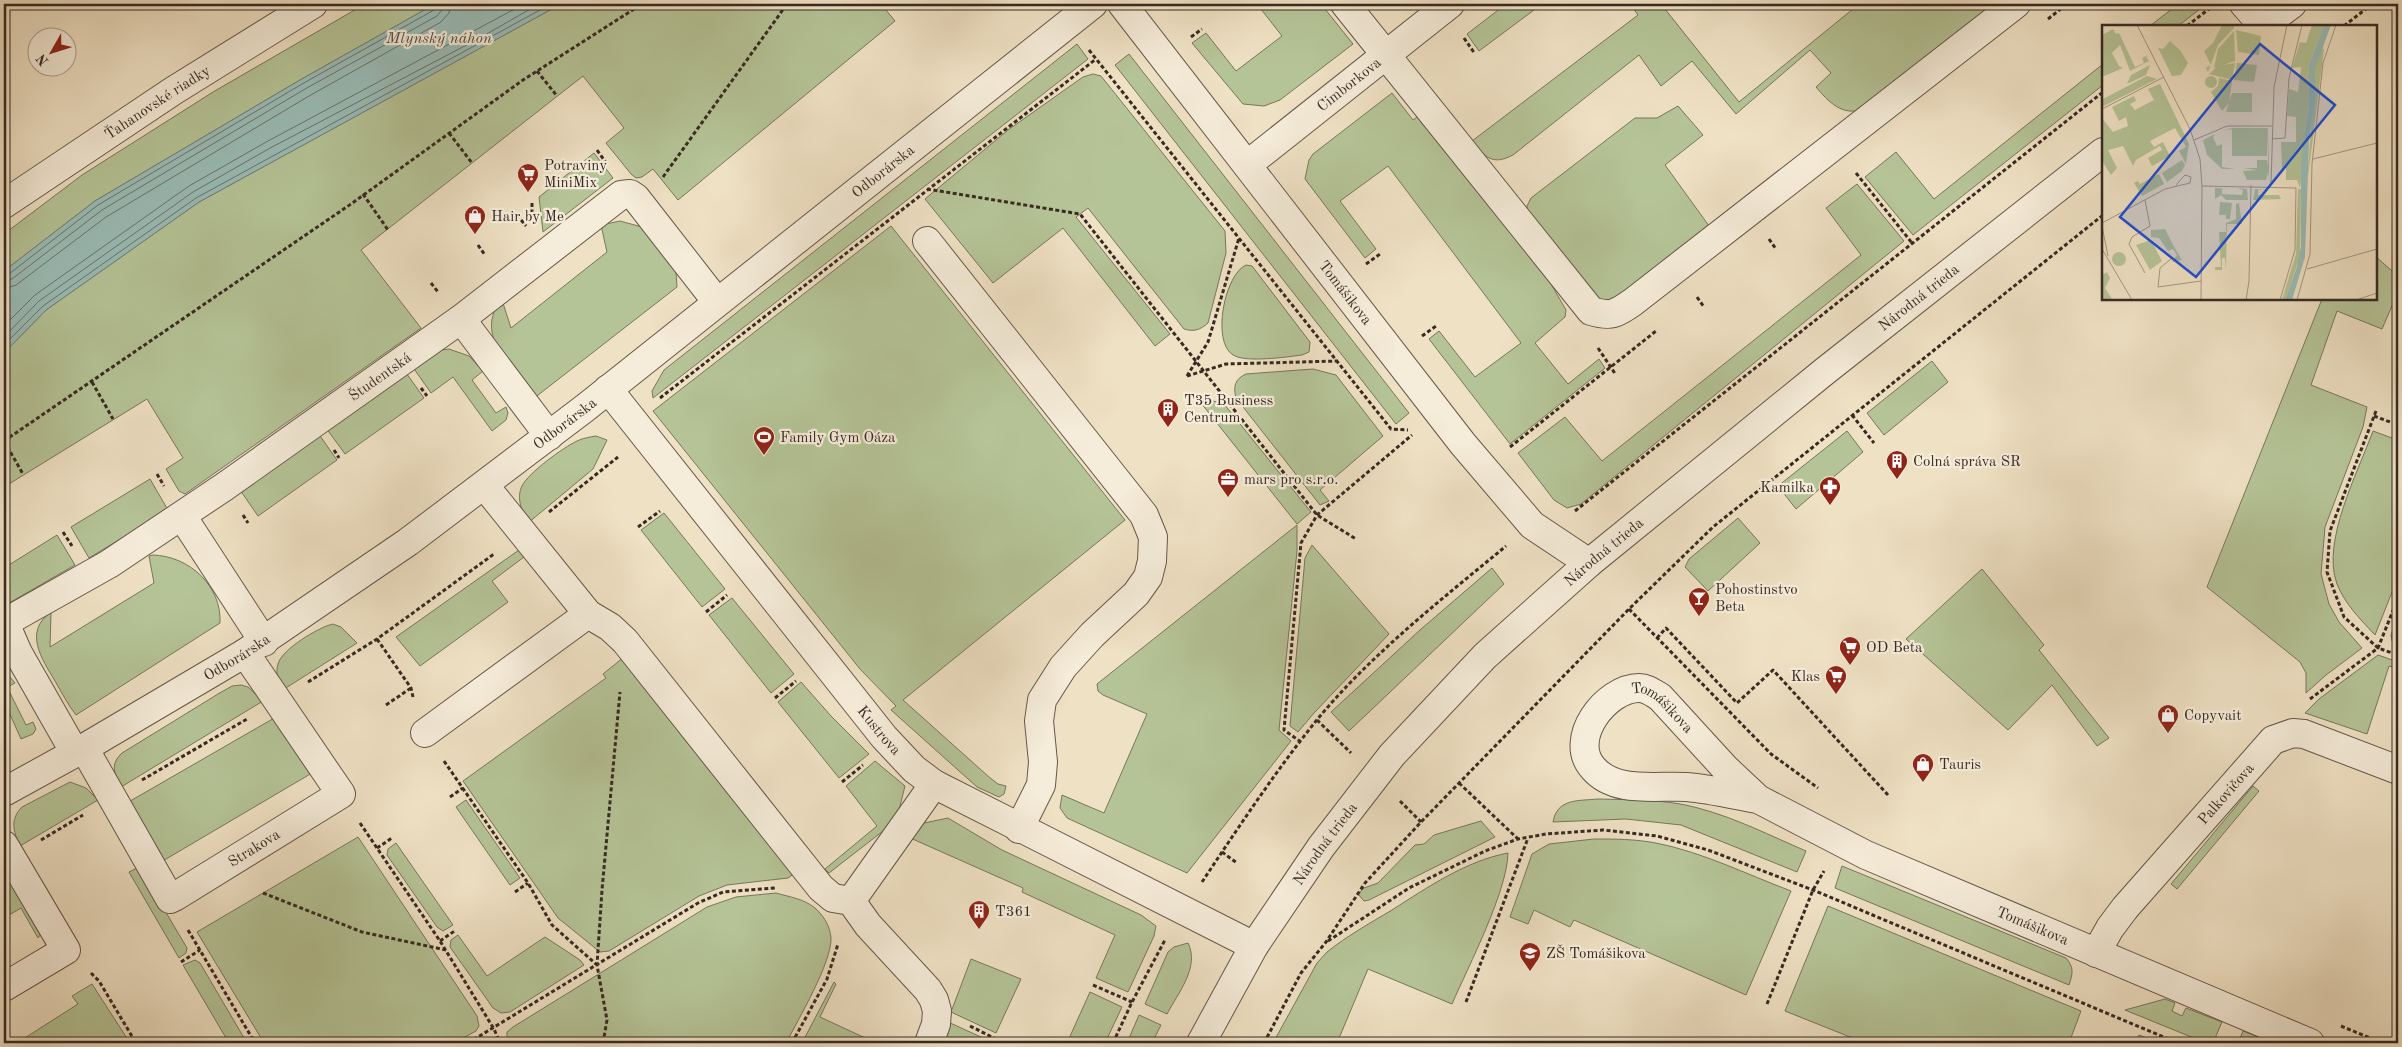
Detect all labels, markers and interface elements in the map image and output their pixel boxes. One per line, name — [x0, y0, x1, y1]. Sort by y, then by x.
inset map — [2102, 25, 2377, 300]
north arrow — [28, 28, 78, 78]
water label: Mlynský náhon — [385, 31, 492, 47]
text: N — [34, 51, 51, 68]
street label: Cimborkova — [1315, 55, 1385, 115]
street label: Ťahanovské riadky — [101, 64, 213, 143]
street label: Odborárska — [850, 143, 918, 202]
place label: Potraviny MiniMix — [544, 159, 607, 191]
supermarket icon: Potraviny MiniMix — [516, 162, 540, 193]
shop icon: Hair by Me — [463, 204, 487, 235]
place label: Hair by Me — [491, 210, 564, 225]
street label: Tomášikova — [1315, 259, 1374, 329]
street label: Národná trieda — [1876, 262, 1963, 335]
street label: Študentská — [345, 350, 415, 405]
place label: T35 Business Centrum — [1184, 394, 1273, 426]
street label: Odborárska — [531, 395, 600, 453]
building icon: T35 Business Centrum — [1156, 397, 1180, 428]
sports icon: Family Gym Oáza — [752, 425, 776, 456]
place label: Family Gym Oáza — [780, 431, 896, 446]
building icon: Colná správa SR — [1885, 449, 1909, 480]
place label: Colná správa SR — [1913, 455, 2021, 470]
office icon: mars pro s.r.o. — [1216, 467, 1240, 498]
place label: mars pro s.r.o. — [1244, 473, 1338, 488]
pharmacy icon: Kamilka — [1818, 475, 1842, 506]
place label: Kamilka — [1760, 481, 1815, 496]
street label: Národná trieda — [1562, 516, 1647, 590]
place label: Pohostinstvo Beta — [1715, 583, 1798, 615]
bar icon: Pohostinstvo Beta — [1687, 586, 1711, 617]
street label: Odborárska — [202, 632, 274, 685]
supermarket icon: OD Beta — [1838, 635, 1862, 666]
place label: OD Beta — [1866, 641, 1923, 656]
supermarket icon: Klas — [1824, 664, 1848, 695]
place label: Klas — [1791, 670, 1820, 685]
street label: Tomášikova — [1631, 682, 1696, 737]
shop icon: Copyvait — [2156, 703, 2180, 734]
street label: Kustrova — [854, 704, 903, 759]
place label: Copyvait — [2184, 709, 2241, 724]
shop icon: Tauris — [1911, 752, 1935, 783]
place label: Tauris — [1939, 758, 1981, 773]
street label: Palkovičova — [2196, 761, 2258, 828]
street label: Národná trieda — [1291, 800, 1361, 888]
street label: Strakova — [226, 827, 284, 871]
building icon: T361 — [967, 899, 991, 930]
place label: T361 — [995, 905, 1032, 920]
street label: Tomášikova — [1994, 905, 2071, 949]
school or university icon: ZŠ Tomášikova — [1518, 941, 1542, 972]
place label: ZŠ Tomášikova — [1546, 944, 1646, 962]

